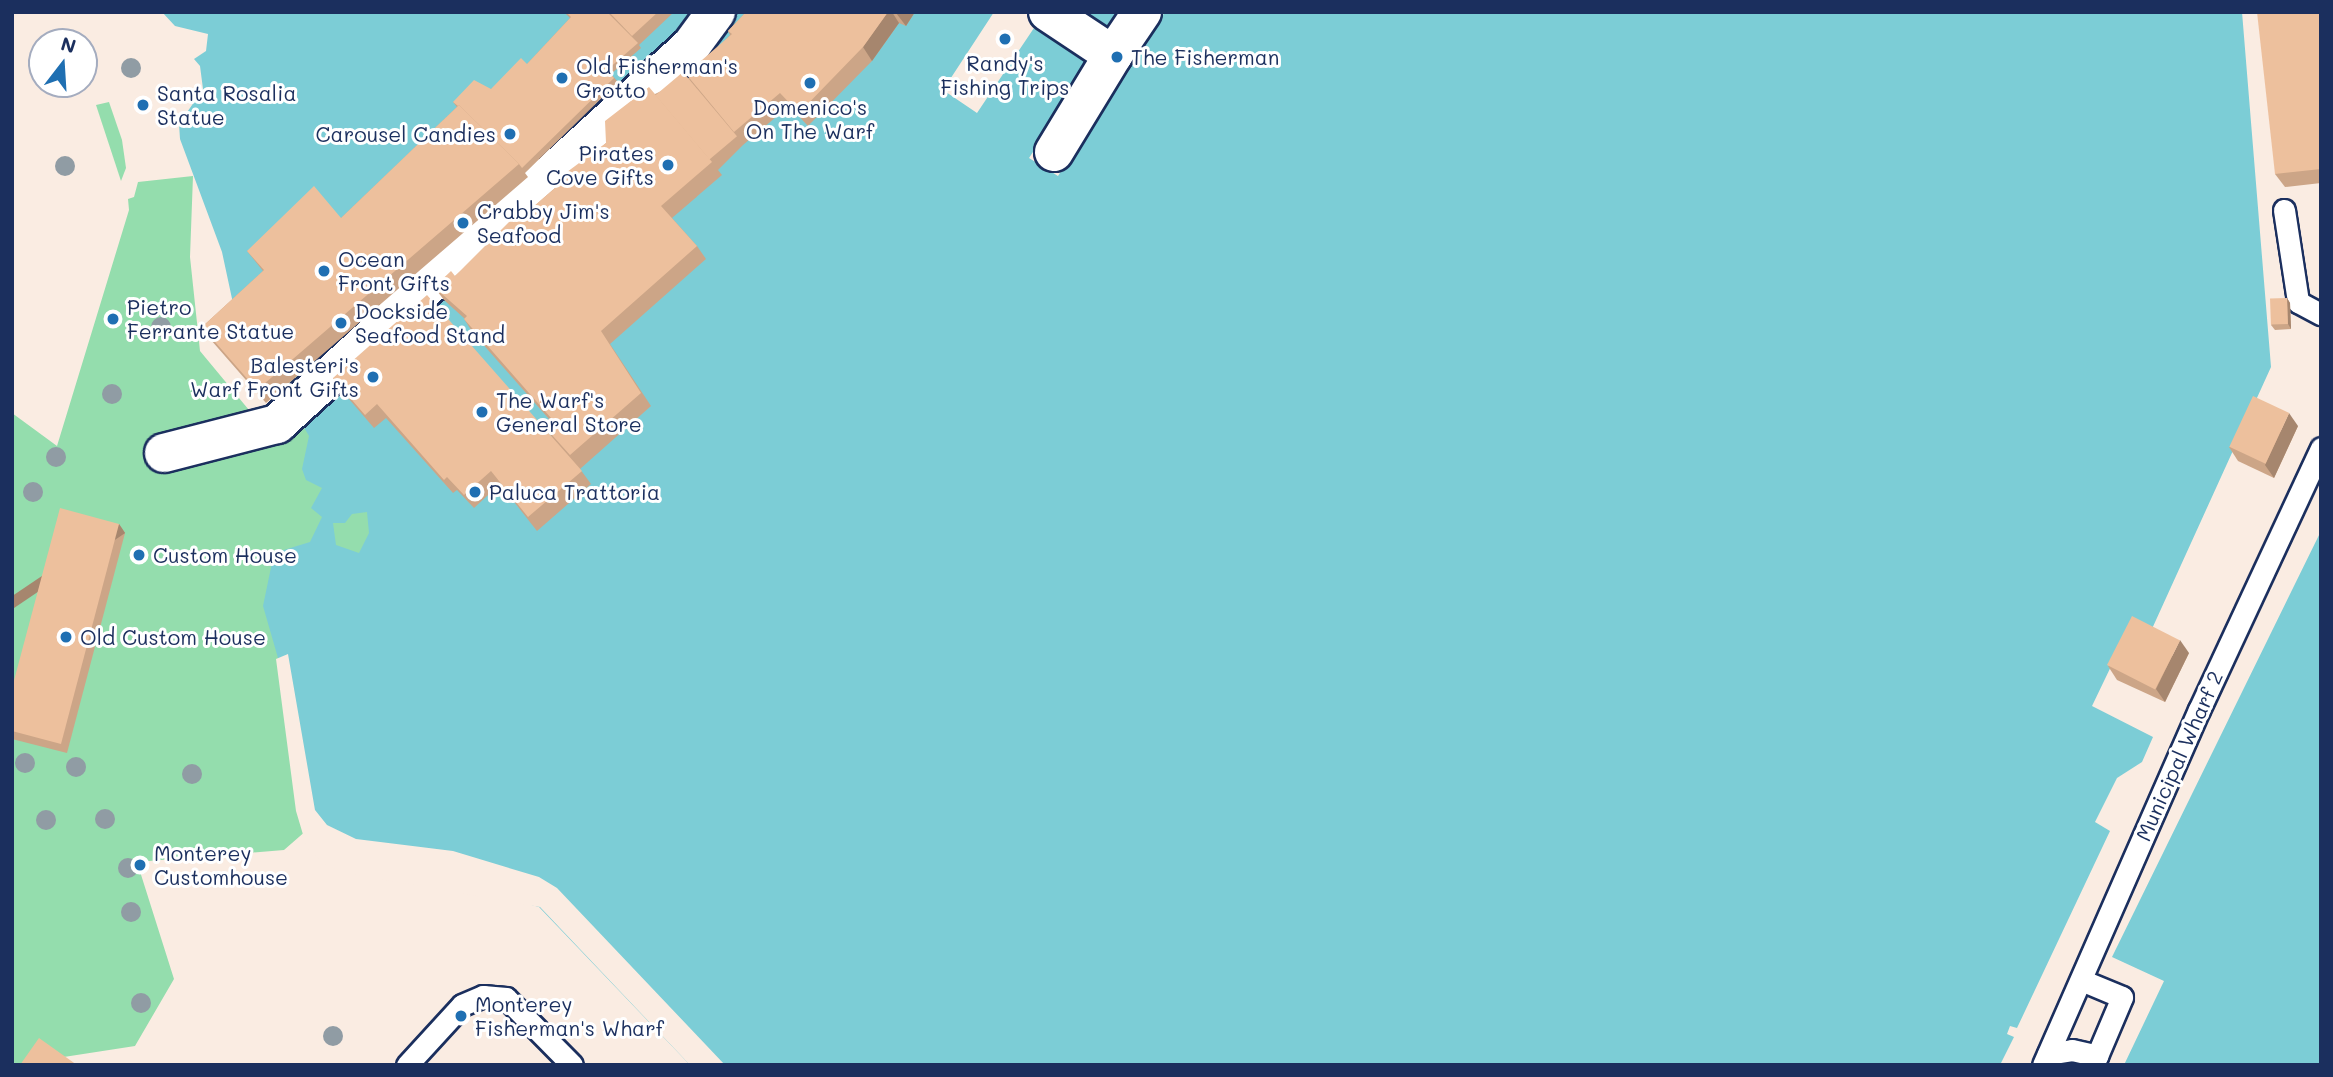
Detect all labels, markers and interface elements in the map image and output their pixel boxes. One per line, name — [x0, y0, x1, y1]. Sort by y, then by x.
north arrow — [28, 28, 98, 98]
text: N — [58, 30, 79, 58]
marker: Randy's Fishing Trips — [997, 31, 1013, 47]
place label: The Fisherman — [1131, 44, 1279, 70]
marker: The Fisherman — [1109, 49, 1125, 65]
place label: Randy's Fishing Trips — [940, 50, 1070, 100]
place label: Old Fisherman's Grotto — [576, 53, 738, 103]
marker: Old Fisherman's Grotto — [554, 70, 570, 86]
marker: Domenico's On The Warf — [802, 75, 818, 91]
place label: Santa Rosalia Statue — [157, 80, 297, 130]
place label: Domenico's On The Warf — [746, 94, 874, 144]
marker: Santa Rosalia Statue — [135, 97, 151, 113]
place label: Carousel Candies — [316, 121, 496, 147]
marker: Carousel Candies — [502, 126, 518, 142]
place label: Pirates Cove Gifts — [546, 140, 654, 190]
marker: Pirates Cove Gifts — [660, 157, 676, 173]
place label: Crabby Jim's Seafood — [477, 198, 610, 248]
marker: Crabby Jim's Seafood — [455, 215, 471, 231]
place label: Ocean Front Gifts — [338, 246, 450, 296]
marker: Ocean Front Gifts — [316, 263, 332, 279]
place label: Pietro Ferrante Statue — [127, 294, 294, 344]
place label: Dockside Seafood Stand — [355, 298, 505, 348]
marker: Pietro Ferrante Statue — [105, 311, 121, 327]
marker: Dockside Seafood Stand — [333, 315, 349, 331]
place label: Balesteri's Warf Front Gifts — [190, 352, 359, 402]
marker: Balesteri's Warf Front Gifts — [365, 369, 381, 385]
place label: The Warf's General Store — [496, 387, 642, 437]
marker: The Warf's General Store — [474, 404, 490, 420]
place label: Paluca Trattoria — [489, 479, 660, 505]
marker: Paluca Trattoria — [467, 484, 483, 500]
place label: Custom House — [153, 542, 297, 568]
marker: Custom House — [131, 547, 147, 563]
place label: Old Custom House — [80, 624, 266, 650]
marker: Old Custom House — [58, 629, 74, 645]
street label: Municipal Wharf 2 — [2130, 667, 2228, 845]
place label: Monterey Customhouse — [154, 840, 288, 890]
marker: Monterey Customhouse — [132, 857, 148, 873]
place label: Monterey Fisherman's Wharf — [475, 991, 664, 1041]
marker: Monterey Fisherman's Wharf — [453, 1008, 469, 1024]

